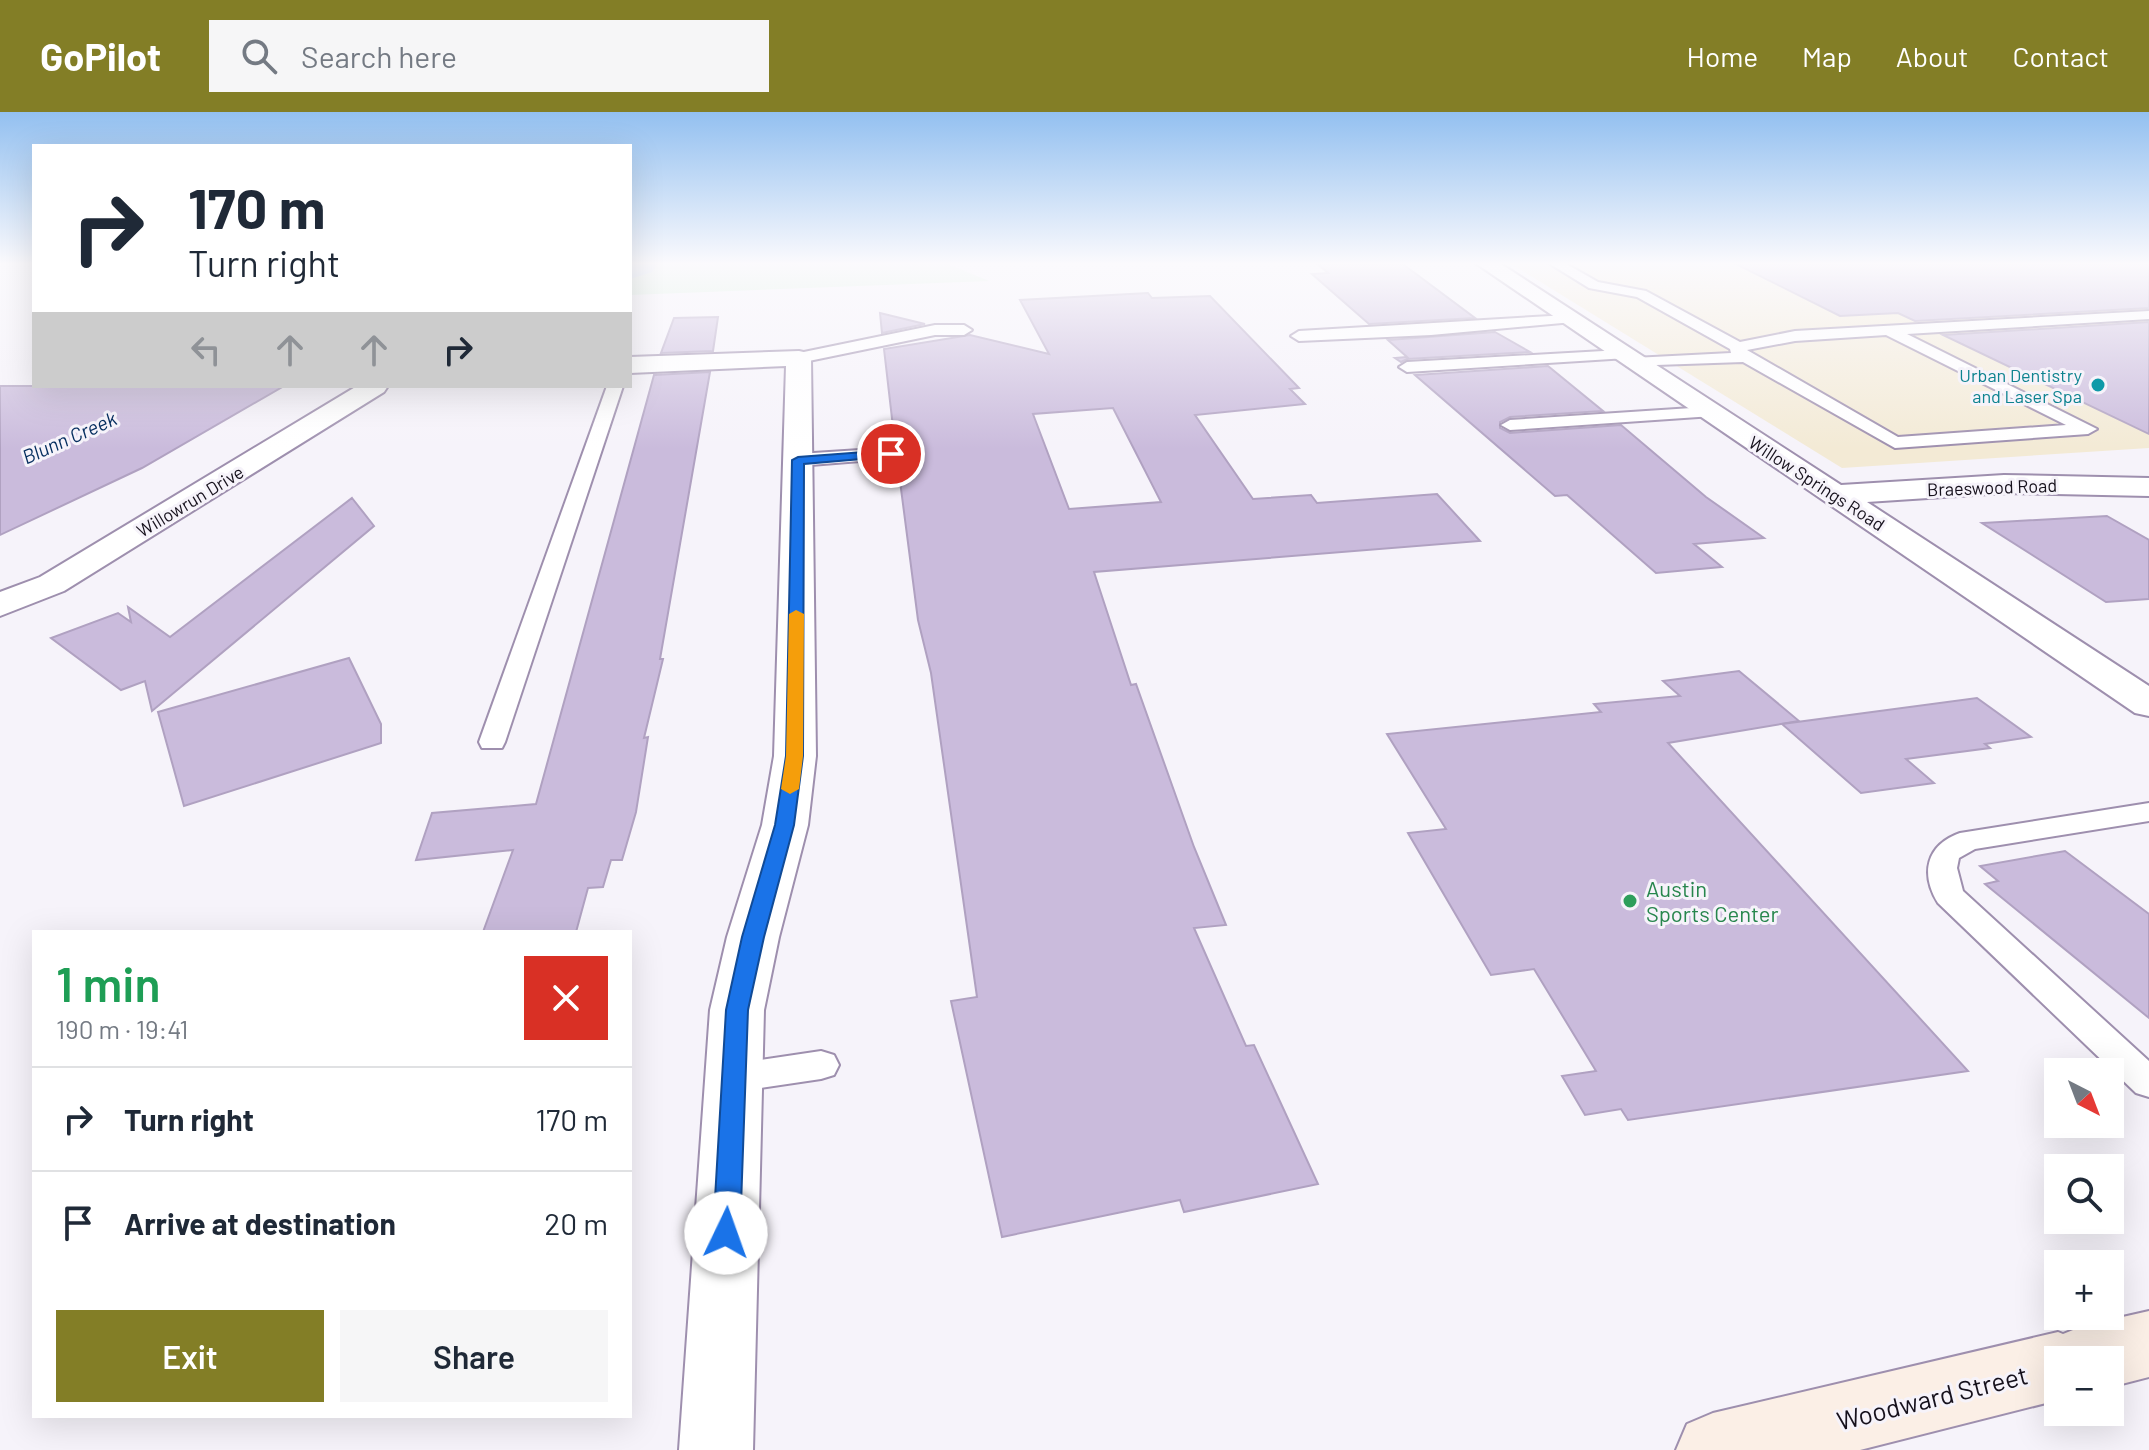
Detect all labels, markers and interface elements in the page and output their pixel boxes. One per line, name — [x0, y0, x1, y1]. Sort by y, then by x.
search box — [209, 20, 769, 92]
text: GoPilot — [40, 33, 161, 79]
icon: search — [237, 34, 281, 78]
text: Search here — [301, 38, 457, 74]
text: Home — [1687, 39, 1758, 73]
text: Map — [1802, 39, 1852, 73]
text: About — [1896, 39, 1968, 73]
text: Contact — [2012, 39, 2109, 73]
text: 170 m — [188, 173, 325, 240]
icon: right — [56, 176, 160, 280]
text: Turn right — [188, 241, 340, 284]
icon: left — [184, 328, 228, 372]
icon: ahead — [268, 328, 312, 372]
icon: ahead — [352, 328, 396, 372]
icon: right — [436, 328, 480, 372]
place label: Urban Dentistry and Laser Spa — [1959, 364, 2082, 407]
marker: Urban Dentistry and Laser Spa — [2089, 376, 2107, 394]
water label: Blunn Creek — [18, 405, 120, 468]
pin — [857, 420, 925, 488]
street label: Willow Springs Road — [1745, 431, 1889, 535]
icon: arrive — [869, 432, 913, 476]
street label: Willowrun Drive — [133, 460, 247, 542]
street label: Braeswood Road — [1927, 474, 2057, 500]
place label: Austin Sports Center — [1646, 875, 1778, 926]
marker: Austin Sports Center — [1621, 892, 1639, 910]
text: 1 min — [56, 954, 161, 1012]
button: close — [524, 956, 608, 1040]
text: 190 m · 19:41 — [56, 1013, 188, 1044]
north arrow — [2044, 1058, 2124, 1138]
map controls — [2044, 1058, 2124, 1426]
icon: right — [56, 1097, 100, 1141]
text: Turn right — [124, 1101, 254, 1137]
text: 170 m — [536, 1101, 608, 1137]
button: search — [2044, 1154, 2124, 1234]
position arrow — [684, 1191, 768, 1275]
icon: arrive — [56, 1201, 100, 1245]
text: Arrive at destination — [124, 1205, 396, 1241]
text: 20 m — [544, 1205, 608, 1241]
button: + — [2044, 1250, 2124, 1330]
button: Exit — [56, 1310, 324, 1402]
button: Share — [340, 1310, 608, 1402]
button: − — [2044, 1346, 2124, 1426]
street label: Woodward Street — [1833, 1358, 2031, 1436]

